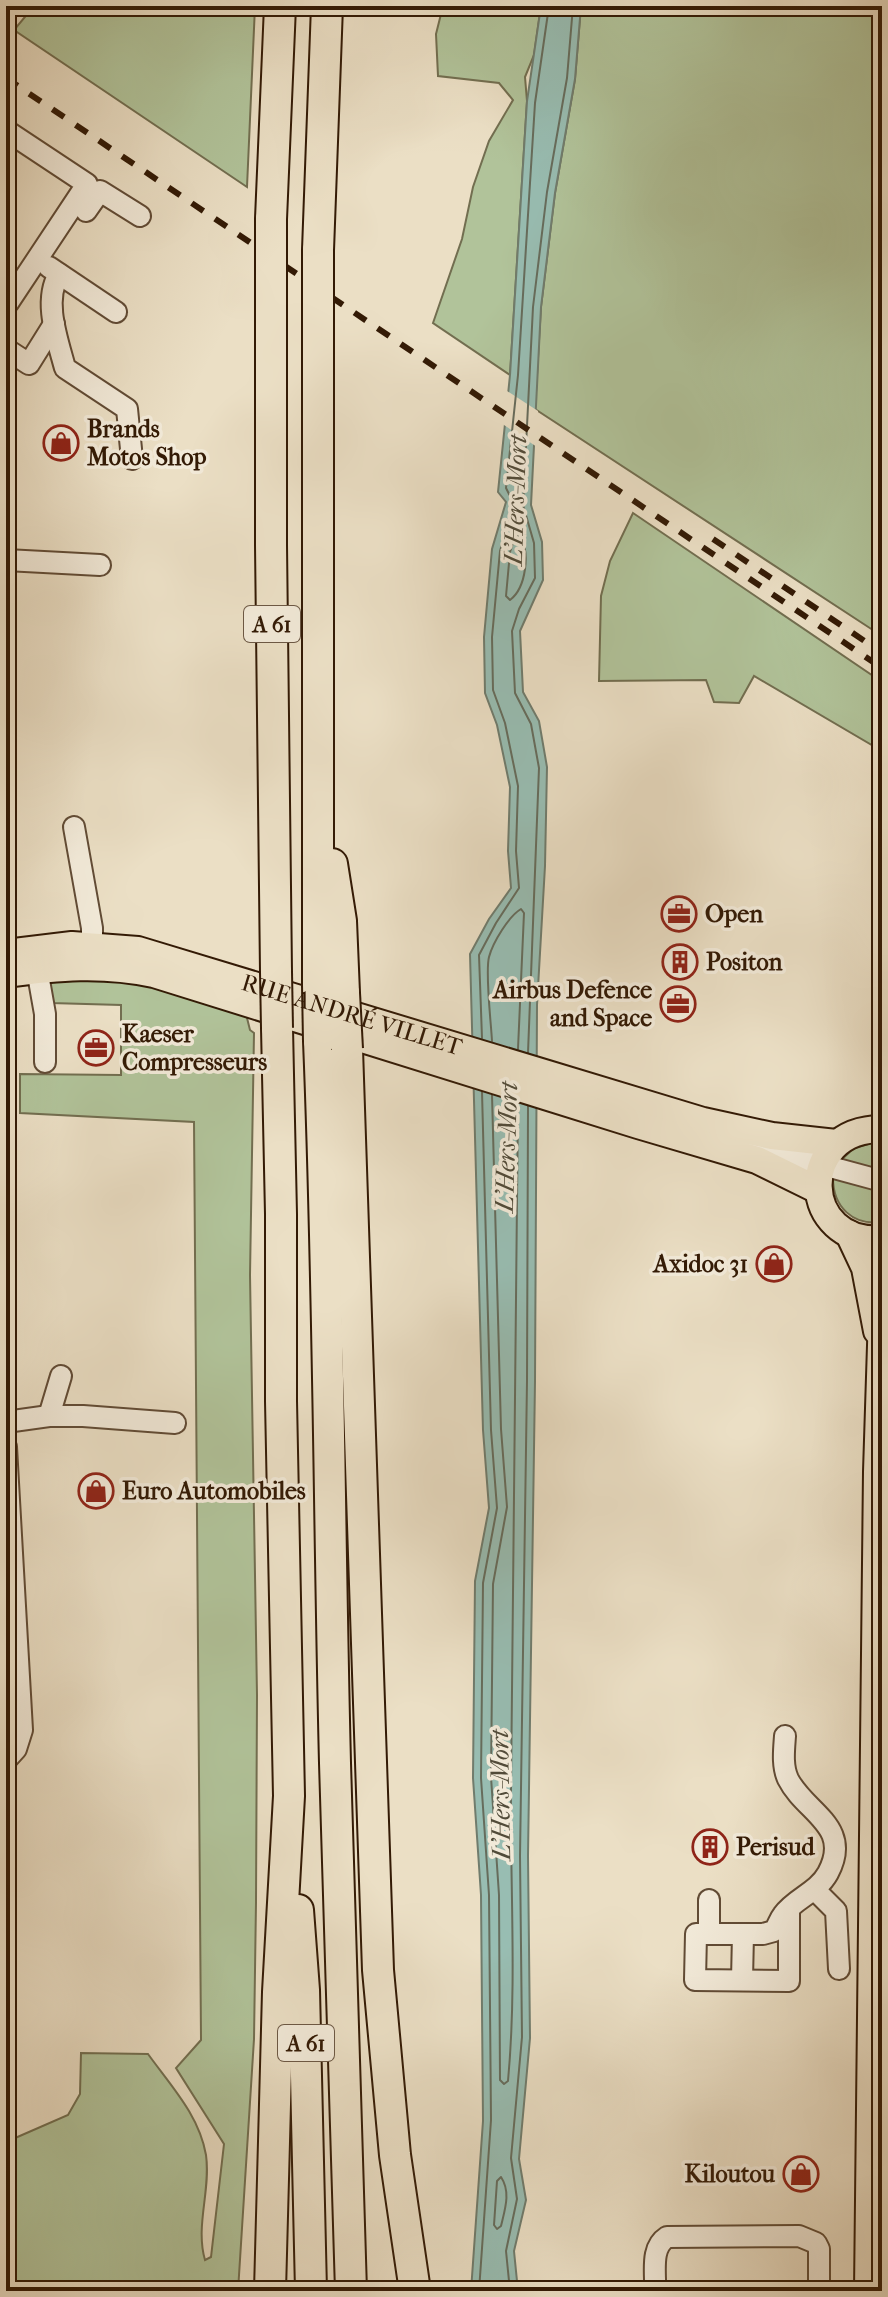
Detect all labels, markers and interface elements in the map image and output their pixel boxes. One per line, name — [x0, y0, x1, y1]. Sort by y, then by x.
place label: Brands Motos Shop — [87, 415, 206, 471]
shop icon: Brands Motos Shop — [42, 424, 80, 462]
water label: L'Hers-Mort — [498, 432, 533, 568]
road number: A 61 — [244, 606, 300, 642]
office icon: Open — [660, 895, 698, 933]
place label: Open — [705, 900, 764, 928]
building icon: Positon — [661, 943, 699, 981]
place label: Positon — [706, 948, 783, 976]
street label: RUE ANDRÉ VILLET — [238, 968, 466, 1061]
place label: Airbus Defence and Space — [491, 976, 652, 1032]
office icon: Airbus Defence and Space — [659, 985, 697, 1023]
place label: Kaeser Compresseurs — [122, 1020, 267, 1076]
office icon: Kaeser Compresseurs — [77, 1029, 115, 1067]
water label: L'Hers-Mort — [489, 1079, 524, 1215]
shop icon: Axidoc 31 — [755, 1245, 793, 1283]
place label: Axidoc 31 — [652, 1250, 748, 1278]
shop icon: Euro Automobiles — [77, 1472, 115, 1510]
place label: Euro Automobiles — [122, 1477, 306, 1505]
water label: L'Hers-Mort — [484, 1727, 517, 1863]
building icon: Perisud — [691, 1828, 729, 1866]
place label: Perisud — [736, 1833, 815, 1861]
road number: A 61 — [278, 2025, 334, 2061]
shop icon: Kiloutou — [782, 2155, 820, 2193]
place label: Kiloutou — [684, 2160, 775, 2188]

